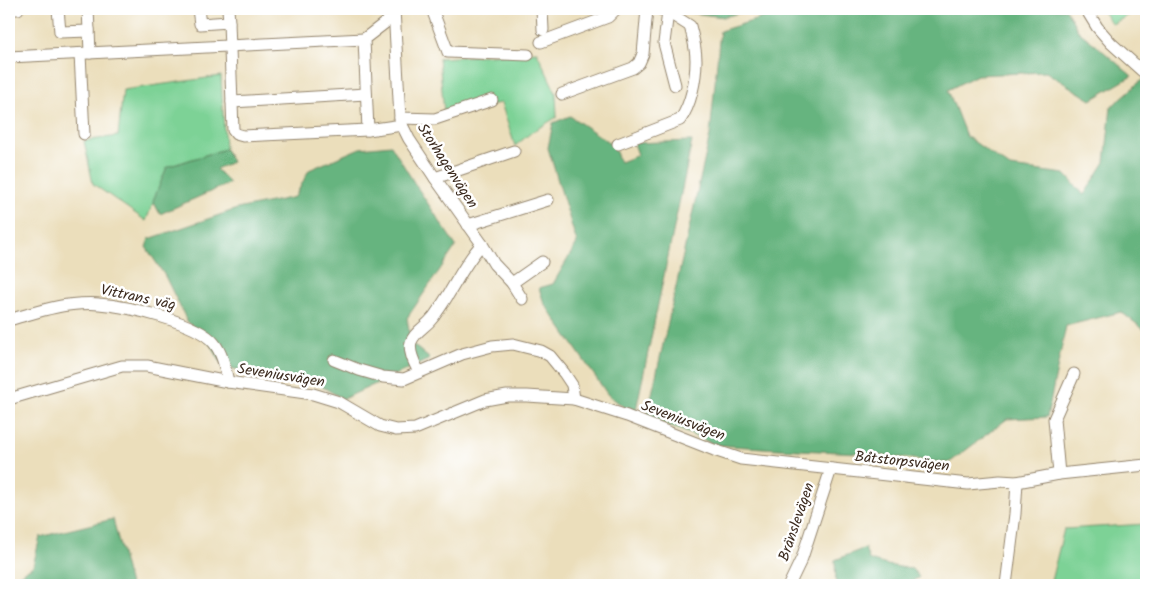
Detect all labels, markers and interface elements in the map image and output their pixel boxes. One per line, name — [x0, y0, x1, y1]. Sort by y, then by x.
street label: Storhagenvägen — [410, 118, 484, 214]
street label: Vittrans väg — [98, 278, 178, 318]
street label: Seveniusvägen — [236, 357, 326, 395]
street label: Seveniusvägen — [638, 394, 728, 448]
street label: Båtstorpsvägen — [853, 445, 951, 479]
street label: Bränslevägen — [772, 479, 822, 565]

